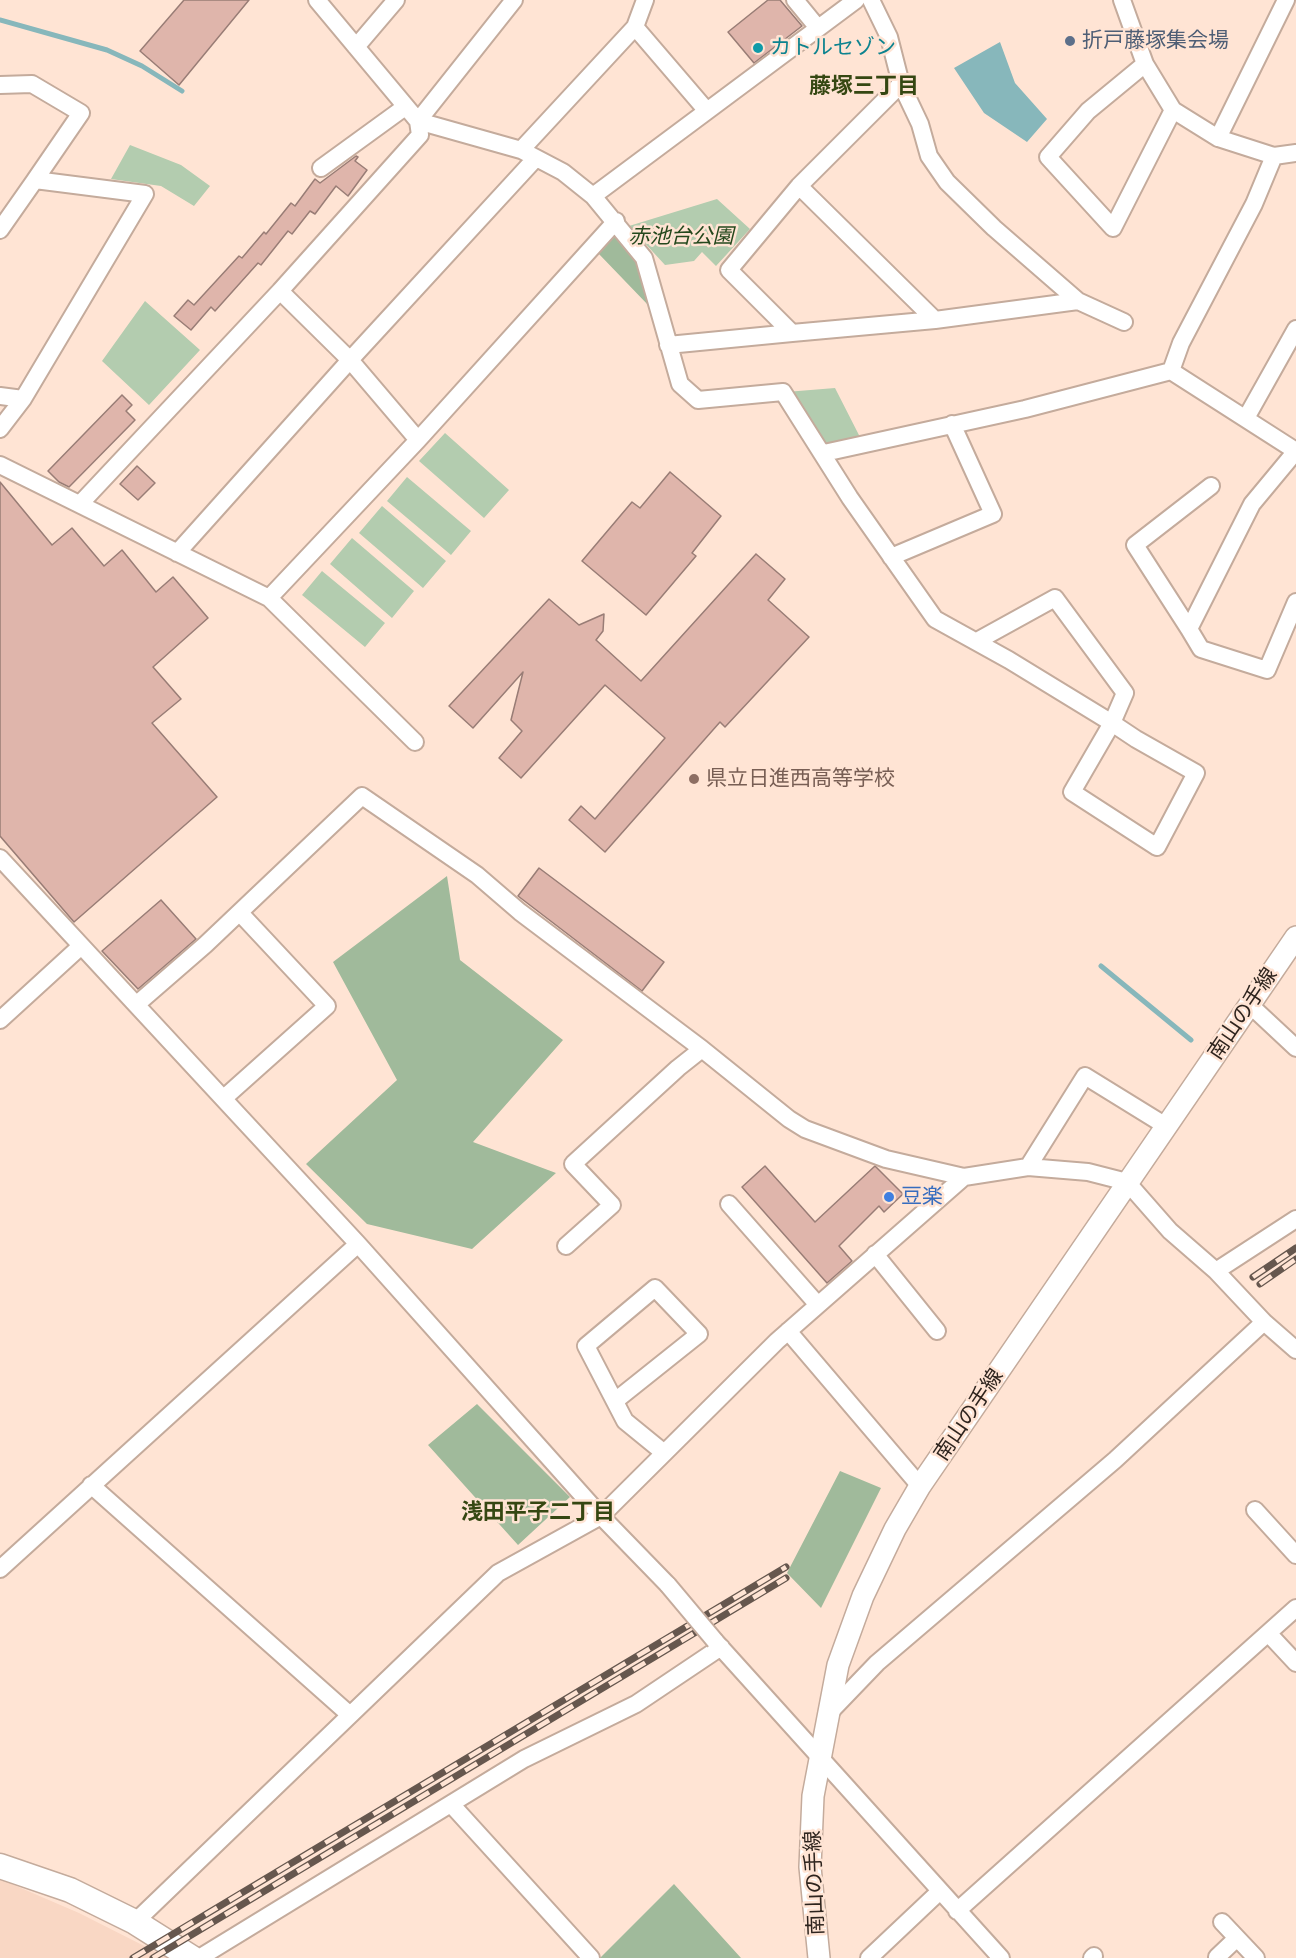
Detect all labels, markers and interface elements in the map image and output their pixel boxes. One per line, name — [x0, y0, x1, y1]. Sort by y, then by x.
place label: 折戸藤塚集会場 — [1082, 28, 1229, 54]
marker: 折戸藤塚集会場 — [1063, 34, 1077, 48]
place label: カトルセゾン — [770, 35, 896, 61]
marker: カトルセゾン — [751, 41, 765, 55]
district label: 藤塚三丁目 — [809, 74, 919, 100]
park label: 赤池台公園 — [629, 224, 733, 250]
place label: 県立日進西高等学校 — [706, 766, 895, 792]
marker: 県立日進西高等学校 — [687, 772, 701, 786]
street label: 南山の手線 — [1203, 963, 1283, 1065]
place label: 豆楽 — [901, 1184, 943, 1210]
marker: 豆楽 — [882, 1190, 896, 1204]
street label: 南山の手線 — [929, 1364, 1009, 1466]
district label: 浅田平子二丁目 — [461, 1500, 615, 1526]
street label: 南山の手線 — [801, 1830, 829, 1936]

